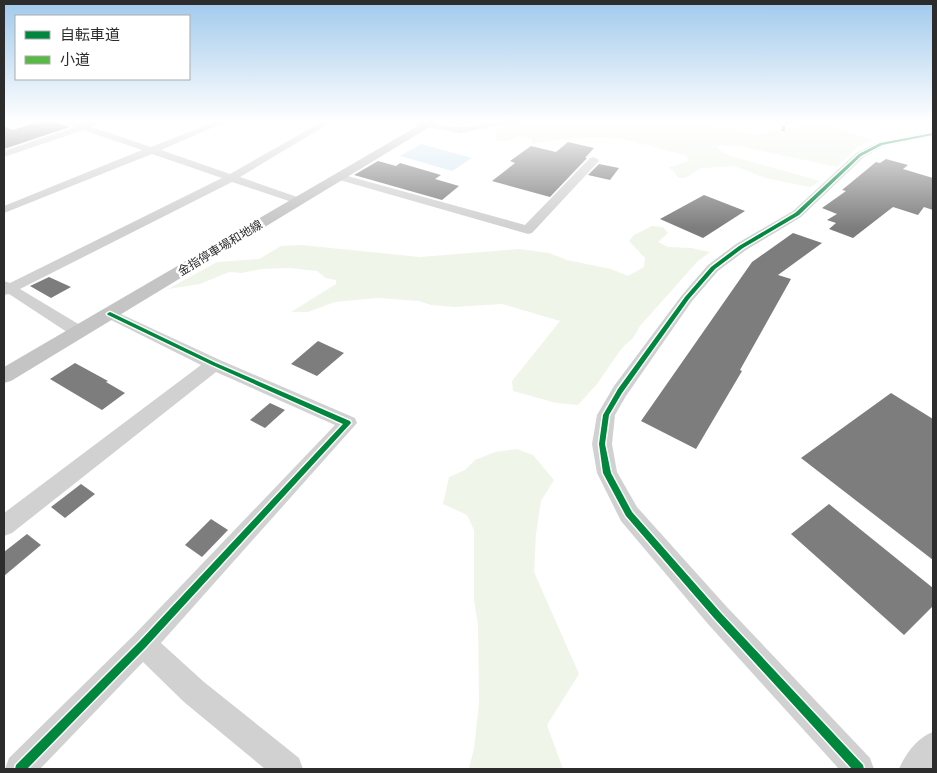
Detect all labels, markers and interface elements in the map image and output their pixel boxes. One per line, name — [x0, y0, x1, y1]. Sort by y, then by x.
legend — [15, 15, 190, 80]
text: 自転車道 — [60, 24, 120, 44]
text: 小道 — [60, 49, 90, 69]
street label: 金指停車場和地線 — [174, 216, 265, 280]

